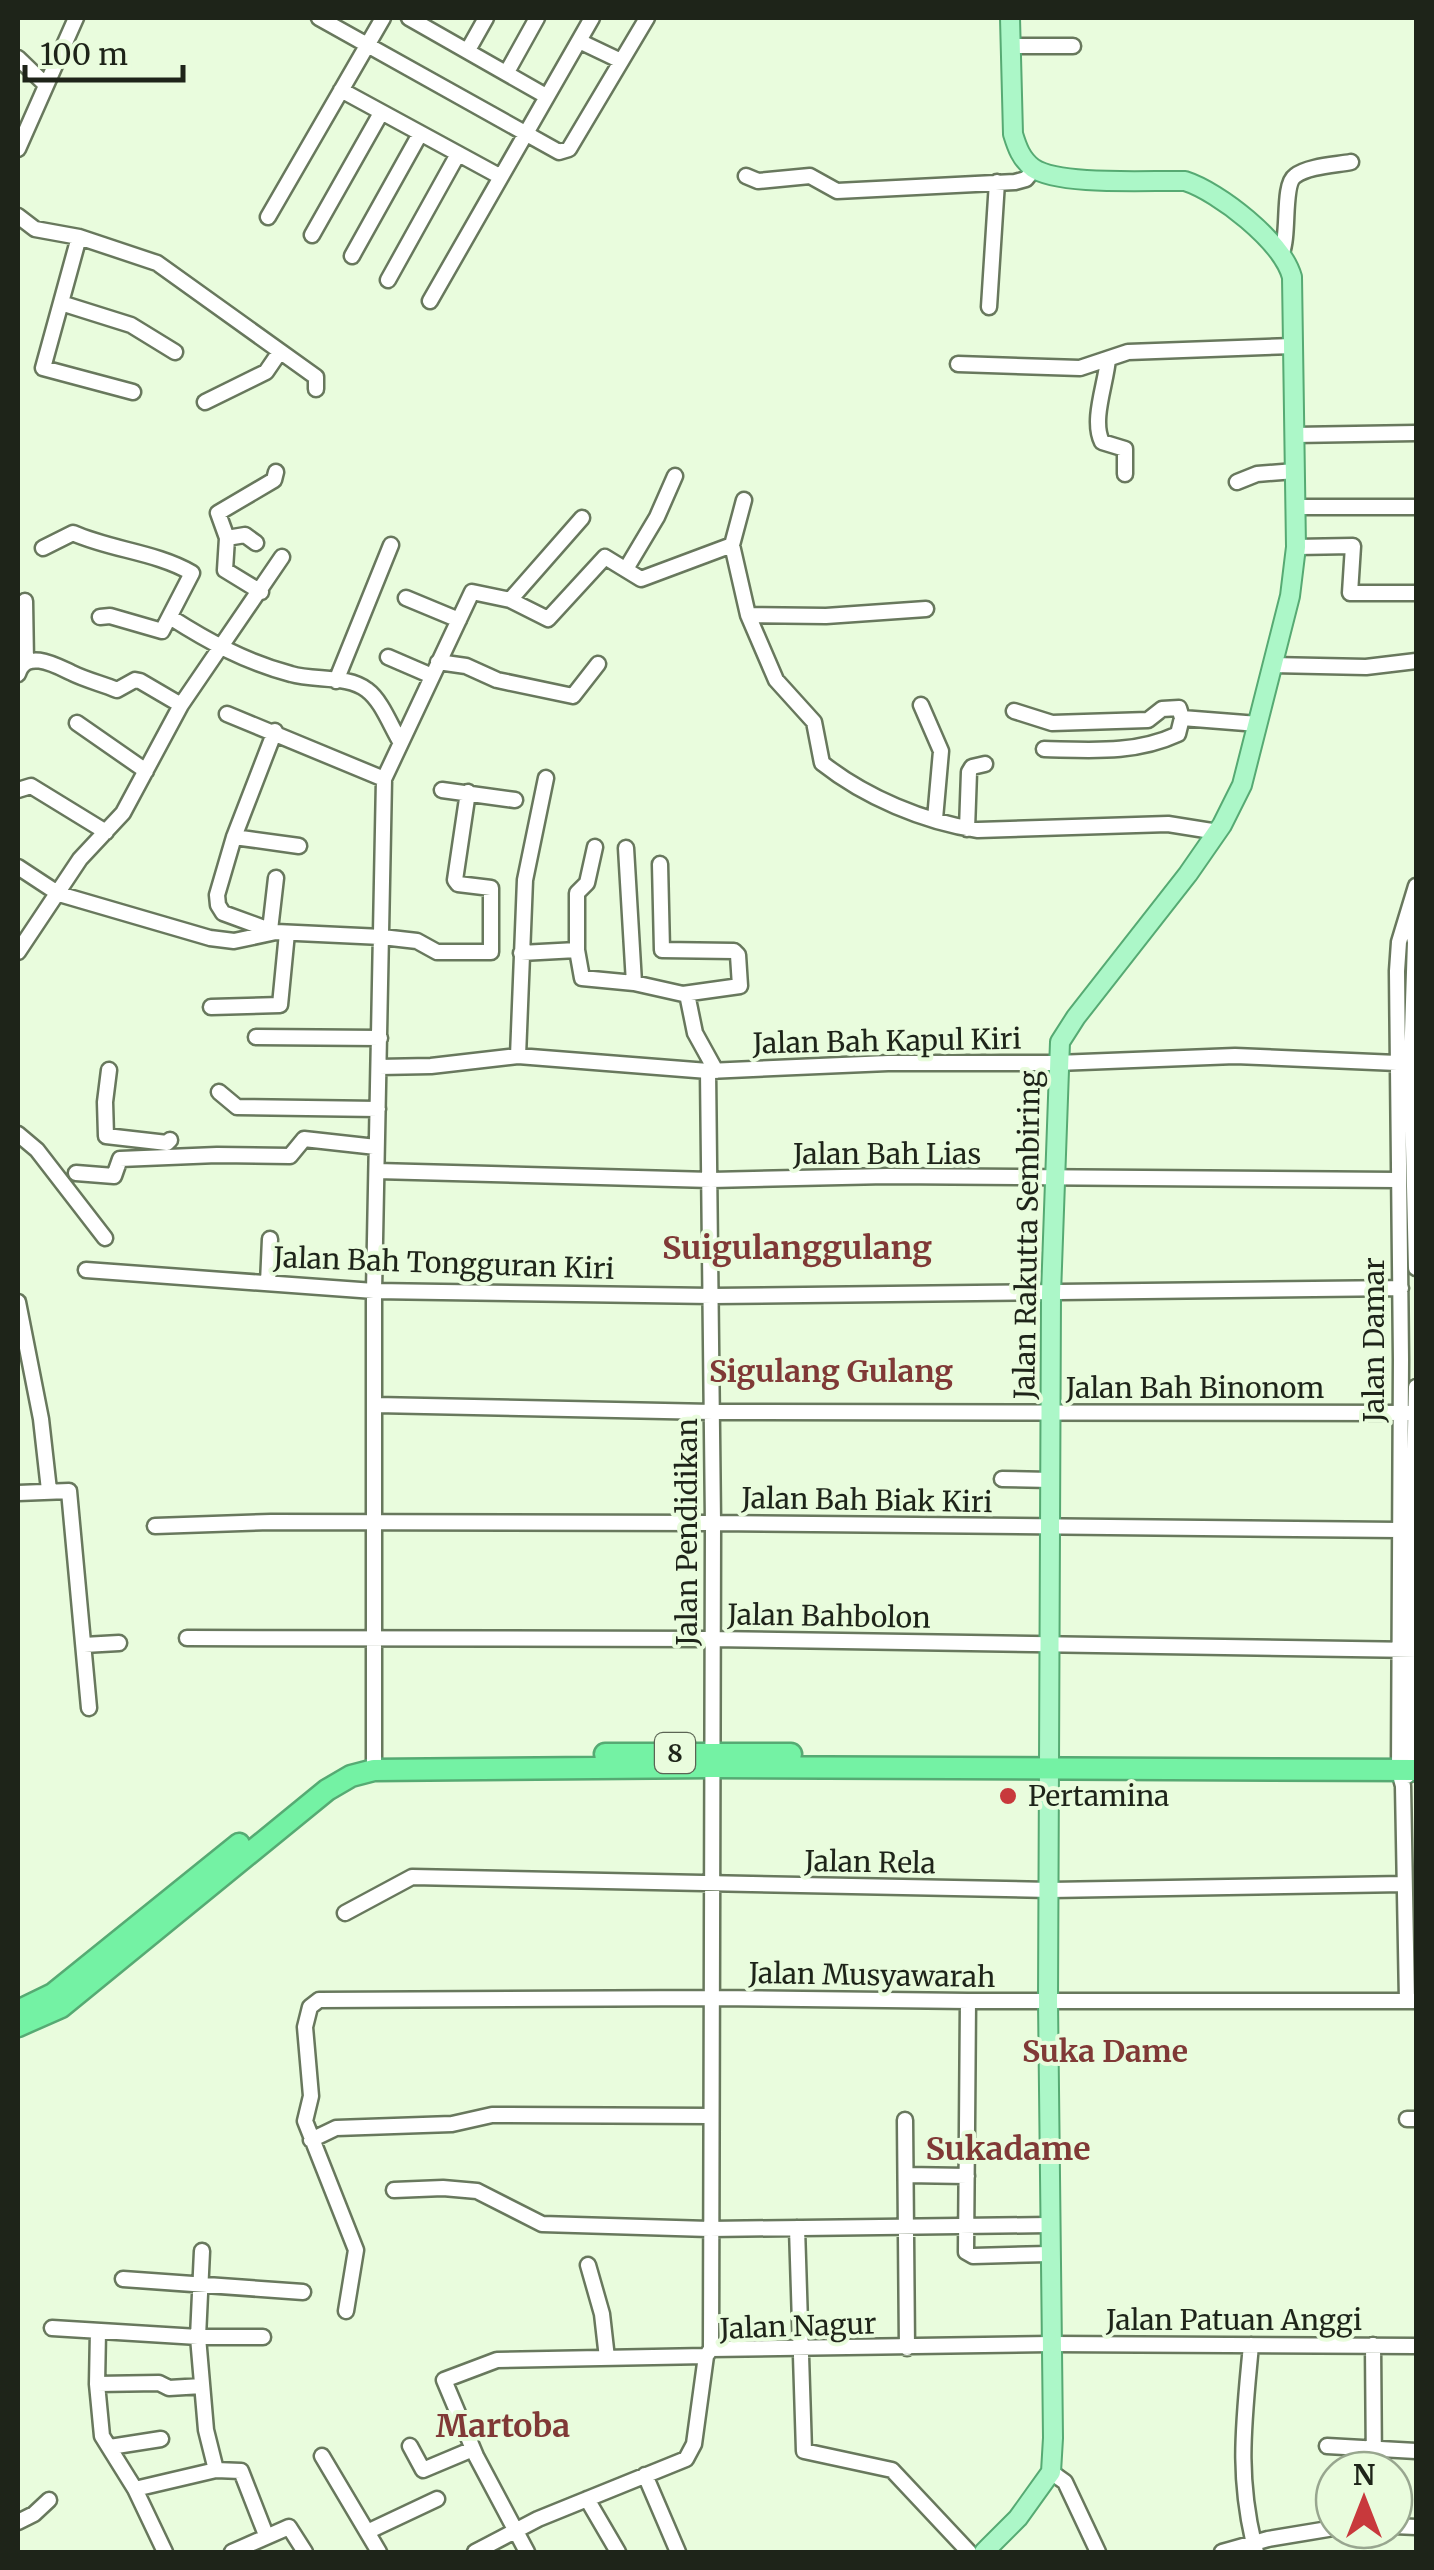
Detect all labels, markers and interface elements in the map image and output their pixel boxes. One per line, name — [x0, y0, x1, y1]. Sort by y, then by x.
scale bar — [25, 20, 182, 82]
text: 100 m — [40, 35, 128, 73]
street label: Jalan Bah Kapul Kiri — [751, 1021, 1022, 1061]
street label: Jalan Rakutta Sembiring — [1006, 1070, 1048, 1401]
street label: Jalan Bah Lias — [792, 1136, 981, 1172]
district label: Suigulanggulang — [662, 1228, 932, 1268]
street label: Jalan Bah Tongguran Kiri — [272, 1239, 615, 1287]
street label: Jalan Damar — [1356, 1257, 1392, 1424]
district label: Sigulang Gulang — [709, 1352, 953, 1390]
street label: Jalan Bah Binonom — [1065, 1370, 1324, 1406]
street label: Jalan Pendidikan — [669, 1418, 705, 1647]
street label: Jalan Bah Biak Kiri — [740, 1480, 993, 1520]
street label: Jalan Bahbolon — [726, 1596, 931, 1636]
road number: 8 — [655, 1733, 695, 1773]
place label: Pertamina — [1028, 1778, 1169, 1814]
marker: Pertamina — [997, 1785, 1019, 1807]
street label: Jalan Rela — [803, 1843, 936, 1881]
street label: Jalan Musyawarah — [747, 1955, 996, 1995]
district label: Suka Dame — [1022, 2032, 1188, 2070]
district label: Sukadame — [925, 2129, 1091, 2169]
street label: Jalan Patuan Anggi — [1105, 2302, 1362, 2338]
street label: Jalan Nagur — [718, 2305, 877, 2347]
district label: Martoba — [436, 2406, 570, 2446]
north arrow — [1314, 2450, 1414, 2550]
text: N — [1353, 2457, 1375, 2493]

